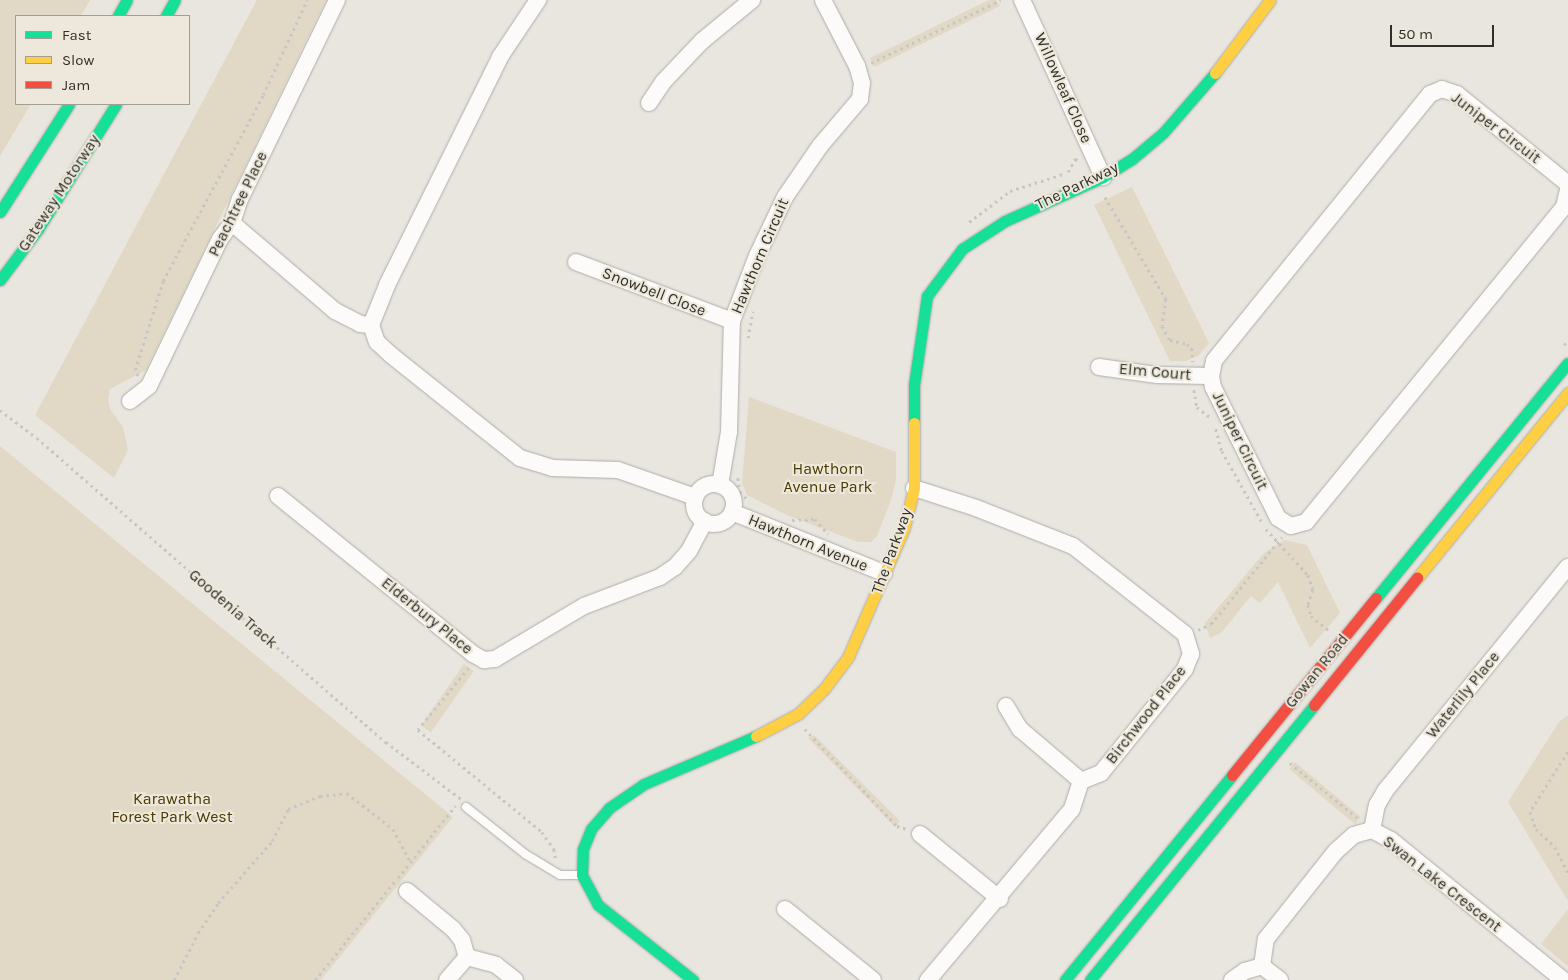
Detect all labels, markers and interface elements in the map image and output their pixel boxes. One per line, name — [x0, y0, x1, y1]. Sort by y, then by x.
legend — [15, 15, 190, 105]
scale bar — [1393, 15, 1497, 47]
text: 50 m — [1398, 25, 1433, 43]
text: Fast — [62, 26, 91, 44]
street label: Willowleaf Close — [1030, 30, 1096, 146]
text: Slow — [62, 51, 94, 69]
text: Jam — [62, 76, 90, 94]
street label: Juniper Circuit — [1448, 88, 1544, 168]
street label: Gateway Motorway — [14, 131, 104, 255]
street label: Peachtree Place — [204, 148, 272, 260]
street label: The Parkway — [1032, 158, 1122, 214]
street label: Hawthorn Circuit — [727, 195, 793, 317]
street label: Snowbell Close — [599, 263, 709, 321]
street label: Elm Court — [1118, 359, 1192, 385]
street label: Juniper Circuit — [1208, 389, 1272, 493]
park label: Hawthorn Avenue Park — [784, 459, 872, 497]
street label: The Parkway — [868, 505, 916, 597]
street label: Hawthorn Avenue — [745, 510, 871, 576]
street label: Goodenia Track — [185, 565, 281, 653]
street label: Elderbury Place — [378, 573, 476, 659]
street label: Gowan Road — [1281, 630, 1353, 712]
street label: Waterlily Place — [1422, 648, 1504, 742]
street label: Birchwood Place — [1102, 662, 1190, 768]
park label: Karawatha Forest Park West — [111, 789, 233, 827]
street label: Swan Lake Crescent — [1379, 832, 1505, 936]

